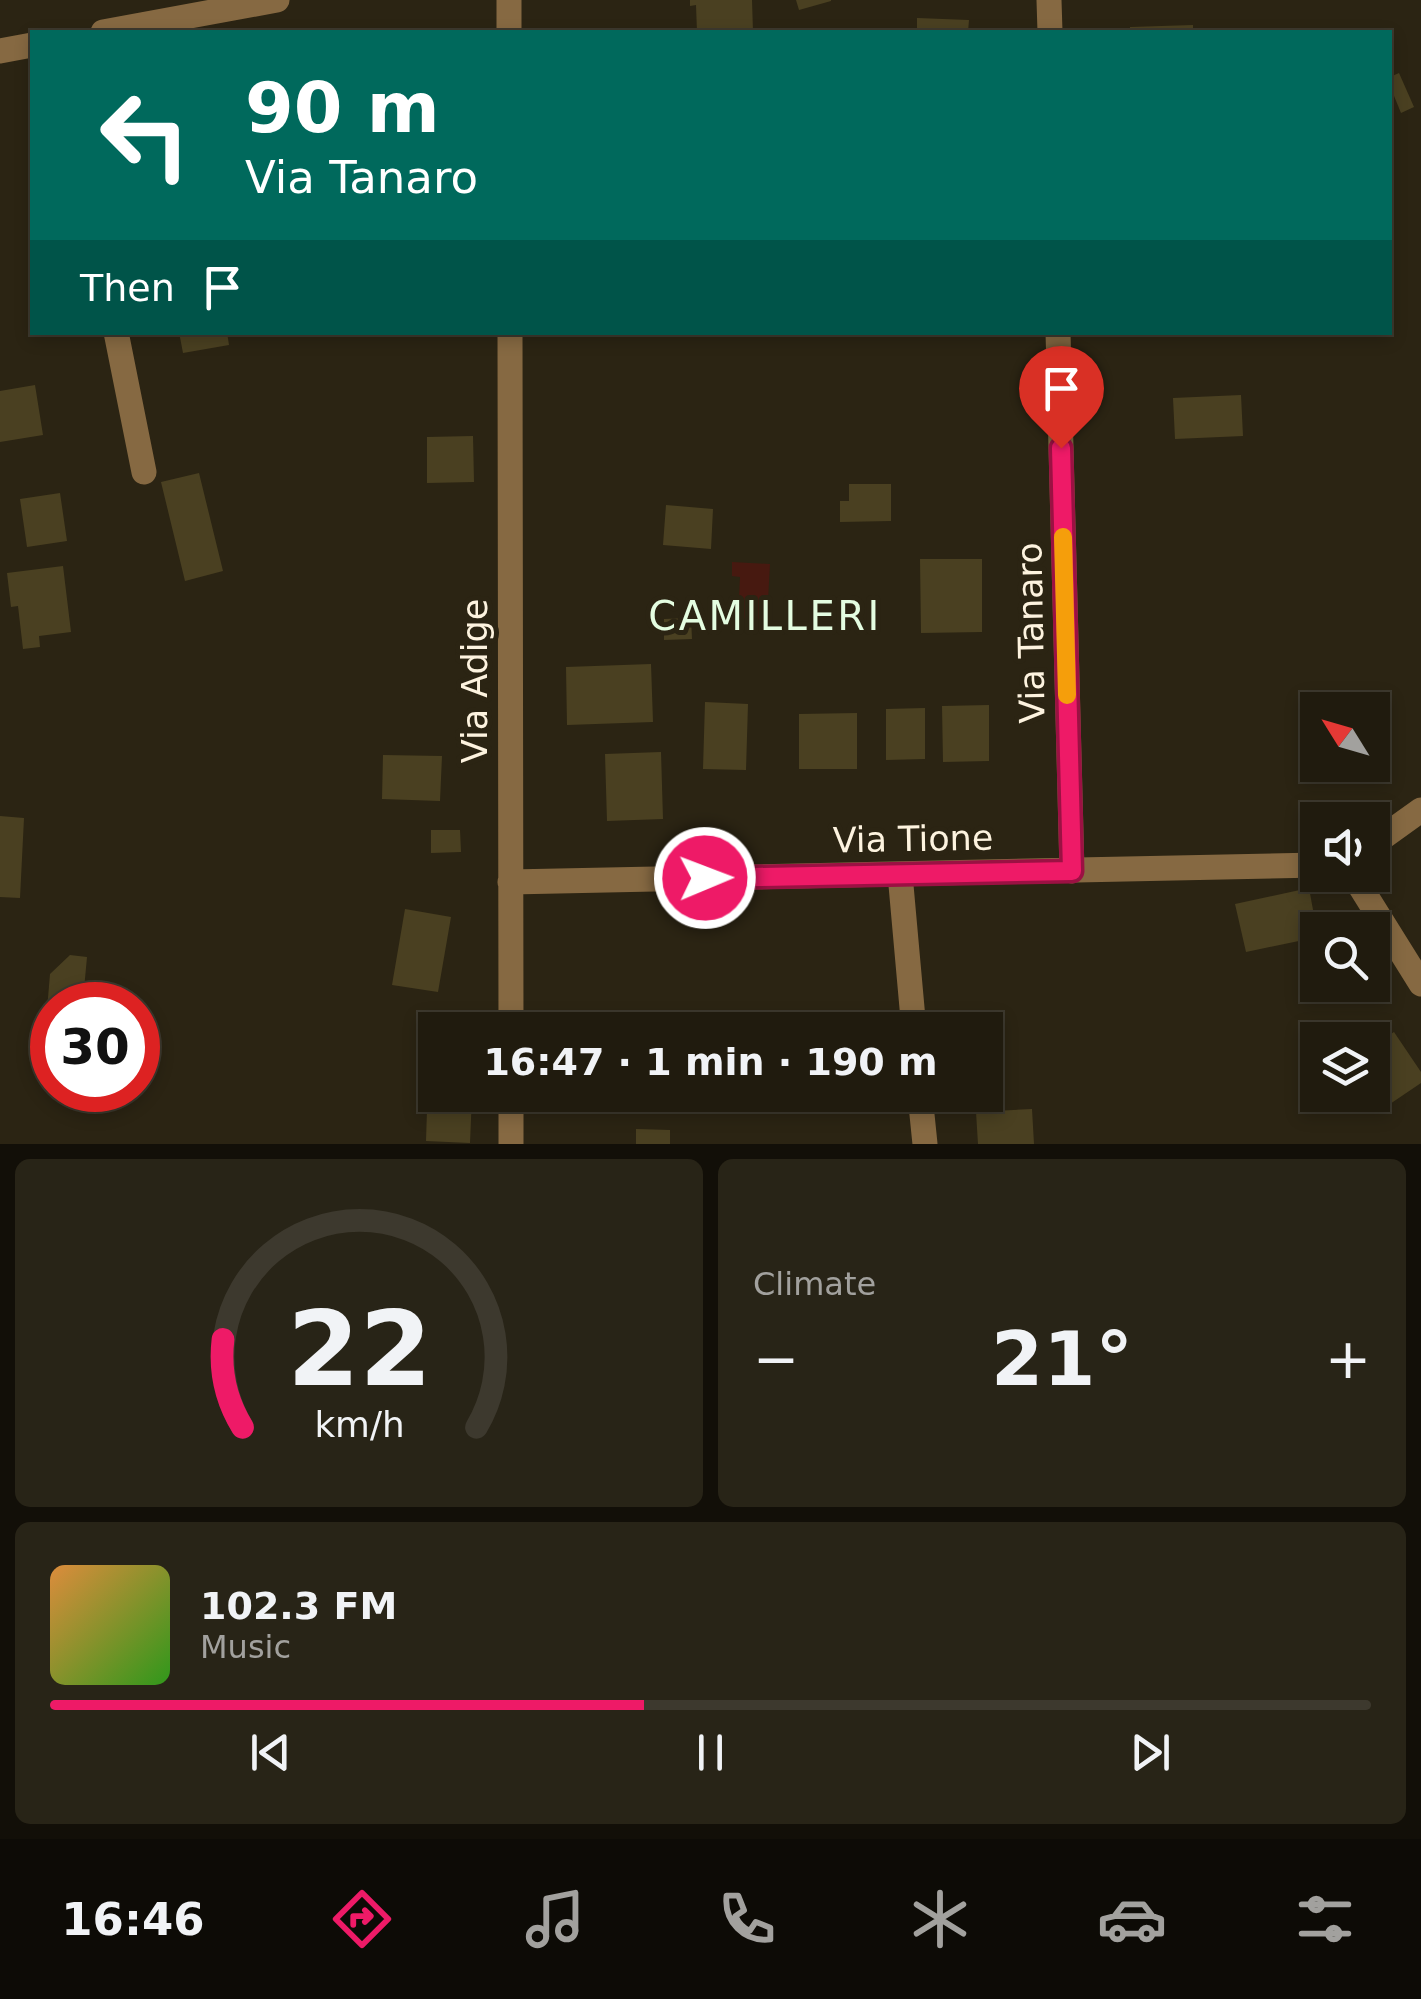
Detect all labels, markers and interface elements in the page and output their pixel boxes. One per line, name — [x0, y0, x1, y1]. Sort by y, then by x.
text: 90 m — [245, 67, 440, 149]
icon: left — [80, 70, 210, 200]
text: Via Tanaro — [245, 151, 478, 204]
icon: arrive — [195, 260, 250, 315]
text: Then — [80, 266, 175, 310]
pin — [1019, 346, 1104, 449]
icon: arrive — [1034, 361, 1089, 416]
street label: Via Tanaro — [1009, 542, 1053, 724]
district label: CAMILLERI — [648, 593, 882, 639]
street label: Via Adige — [455, 599, 495, 763]
north arrow — [1300, 692, 1390, 782]
map controls — [1300, 692, 1390, 1112]
button: sound — [1300, 802, 1390, 892]
street label: Via Tione — [832, 818, 994, 860]
position arrow — [653, 826, 757, 930]
button: search — [1300, 912, 1390, 1002]
speed limit sign: 30 — [30, 982, 160, 1112]
button: layers — [1300, 1022, 1390, 1112]
text: 16:47 · 1 min · 190 m — [483, 1040, 938, 1084]
text: Climate — [753, 1265, 876, 1303]
text: 22 — [287, 1288, 431, 1410]
text: 21° — [991, 1315, 1133, 1403]
text: − — [753, 1327, 799, 1391]
text: + — [1325, 1327, 1371, 1391]
text: km/h — [314, 1404, 404, 1445]
text: 102.3 FM — [200, 1584, 397, 1628]
text: Music — [200, 1628, 291, 1666]
icon: previous — [243, 1725, 298, 1780]
icon: pause — [683, 1725, 738, 1780]
icon: next — [1123, 1725, 1178, 1780]
icon: directions — [327, 1884, 397, 1954]
icon: music — [520, 1884, 590, 1954]
icon: phone — [712, 1884, 782, 1954]
icon: climate — [905, 1884, 975, 1954]
icon: car — [1097, 1884, 1167, 1954]
icon: filters — [1290, 1884, 1360, 1954]
text: 16:46 — [61, 1893, 205, 1946]

